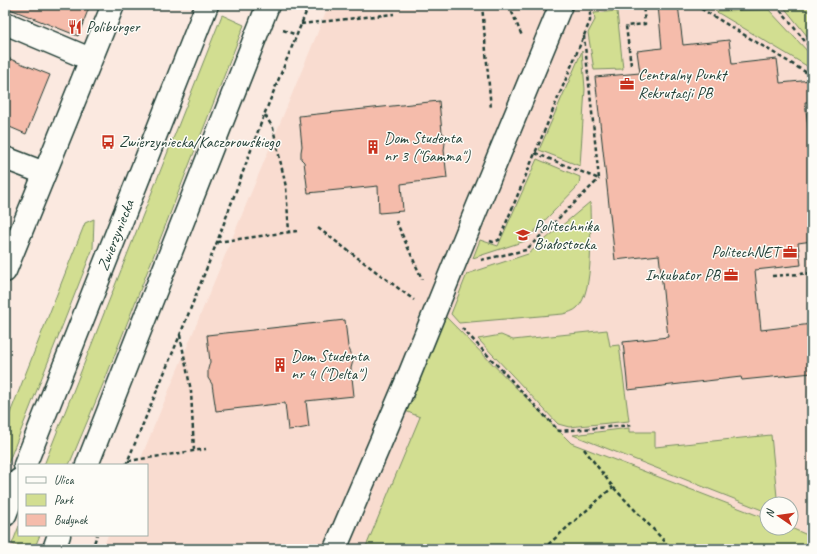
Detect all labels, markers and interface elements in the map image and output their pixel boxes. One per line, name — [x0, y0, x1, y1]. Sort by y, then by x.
place label: Poliburger — [86, 17, 141, 37]
restaurant icon: Poliburger — [67, 19, 83, 35]
place label: Centralny Punkt Rekrutacji PB — [638, 65, 729, 103]
office icon: Centralny Punkt Rekrutacji PB — [619, 76, 635, 92]
place label: Dom Studenta nr 3 ("Gamma") — [384, 128, 471, 166]
place label: Zwierzyniecka/Kaczorowskiego — [119, 132, 281, 152]
bus stop icon: Zwierzyniecka/Kaczorowskiego — [100, 134, 116, 150]
building icon: Dom Studenta nr 3 ("Gamma") — [365, 139, 381, 155]
street label: Zwierzyniecka — [93, 196, 139, 274]
place label: Politechnika Białostocka — [534, 216, 600, 254]
school or university icon: Politechnika Białostocka — [515, 227, 531, 243]
place label: PolitechNET — [711, 242, 783, 262]
office icon: PolitechNET — [782, 244, 798, 260]
place label: Inkubator PB — [645, 265, 722, 285]
office icon: Inkubator PB — [723, 267, 739, 283]
place label: Dom Studenta nr 4 ("Delta") — [291, 346, 370, 384]
building icon: Dom Studenta nr 4 ("Delta") — [272, 357, 288, 373]
legend — [18, 464, 148, 536]
text: Ulica — [54, 472, 75, 488]
text: Park — [54, 492, 75, 508]
north arrow — [759, 496, 799, 536]
text: N — [762, 507, 777, 519]
text: Budynek — [54, 512, 89, 528]

